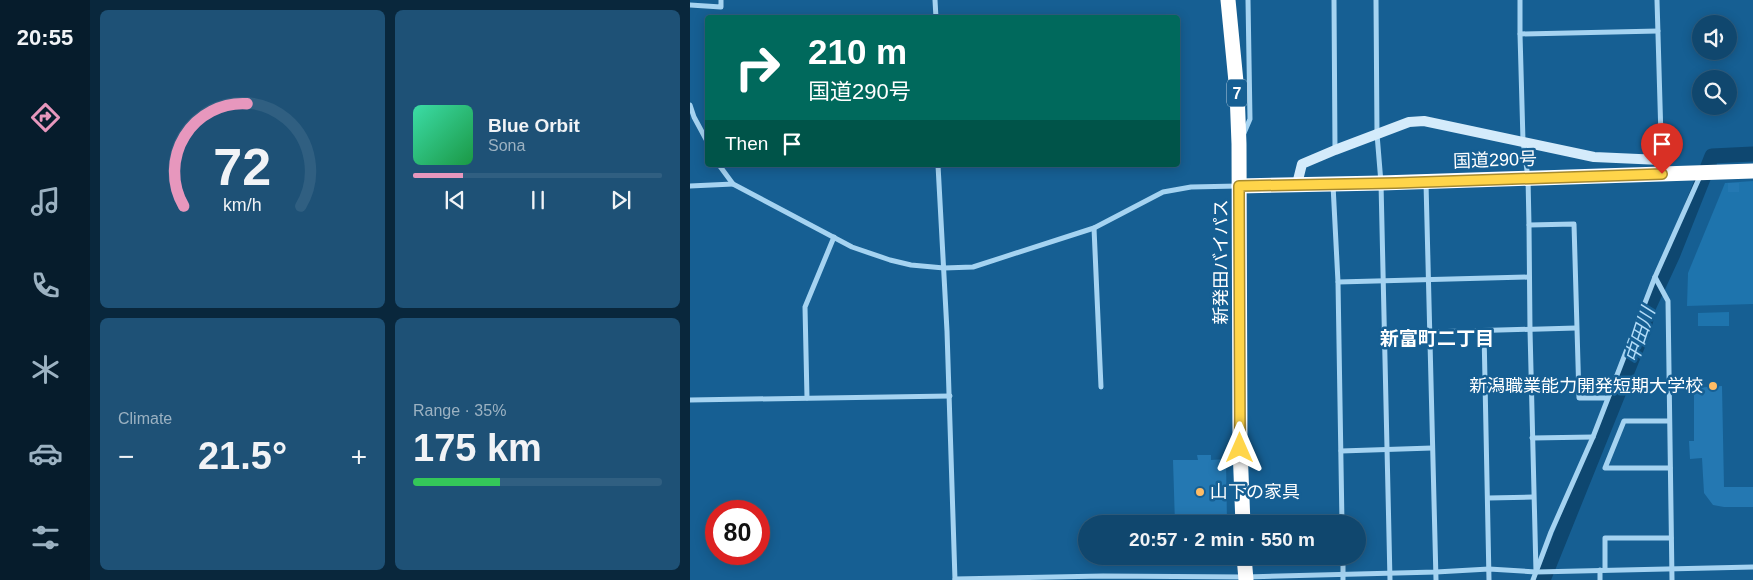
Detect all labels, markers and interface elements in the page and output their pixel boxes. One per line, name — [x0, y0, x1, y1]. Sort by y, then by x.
map controls — [1692, 15, 1737, 115]
button: sound — [1692, 15, 1737, 60]
text: 20:55 — [17, 25, 73, 50]
text: 210 m — [808, 32, 907, 71]
icon: right — [725, 35, 790, 100]
button: search — [1692, 70, 1737, 115]
text: 国道290号 — [808, 79, 911, 104]
road number: 7 — [1227, 80, 1247, 106]
icon: directions — [28, 100, 63, 135]
text: Blue Orbit — [488, 115, 580, 136]
pin — [1641, 123, 1683, 174]
icon: arrive — [778, 130, 806, 158]
icon: arrive — [1648, 130, 1676, 158]
text: Then — [725, 133, 768, 154]
text: Sona — [488, 137, 525, 154]
text: 72 — [214, 138, 271, 196]
street label: 国道290号 — [1453, 149, 1537, 171]
icon: music — [28, 184, 63, 219]
icon: previous — [441, 186, 469, 214]
icon: pause — [524, 186, 552, 214]
icon: next — [607, 186, 635, 214]
text: km/h — [223, 195, 262, 215]
street label: 新発田バイパス — [1211, 199, 1231, 325]
icon: phone — [28, 268, 63, 303]
water label: 中田川 — [1621, 303, 1659, 365]
district label: 新富町二丁目 — [1380, 328, 1494, 349]
icon: climate — [28, 352, 63, 387]
place label: 新潟職業能力開発短期大学校 — [1469, 376, 1703, 396]
marker: 新潟職業能力開発短期大学校 — [1707, 380, 1719, 392]
text: Range · 35% — [413, 402, 506, 419]
text: Climate — [118, 410, 172, 427]
position arrow — [1213, 421, 1265, 473]
text: 175 km — [413, 427, 542, 469]
text: 21.5° — [198, 435, 287, 477]
icon: car — [28, 436, 63, 471]
text: − — [118, 441, 134, 472]
text: + — [351, 441, 367, 472]
place label: 山下の家具 — [1210, 482, 1300, 502]
marker: 山下の家具 — [1194, 486, 1206, 498]
speed limit sign: 80 — [705, 500, 770, 565]
icon: filters — [28, 520, 63, 555]
text: 20:57 · 2 min · 550 m — [1129, 529, 1315, 550]

